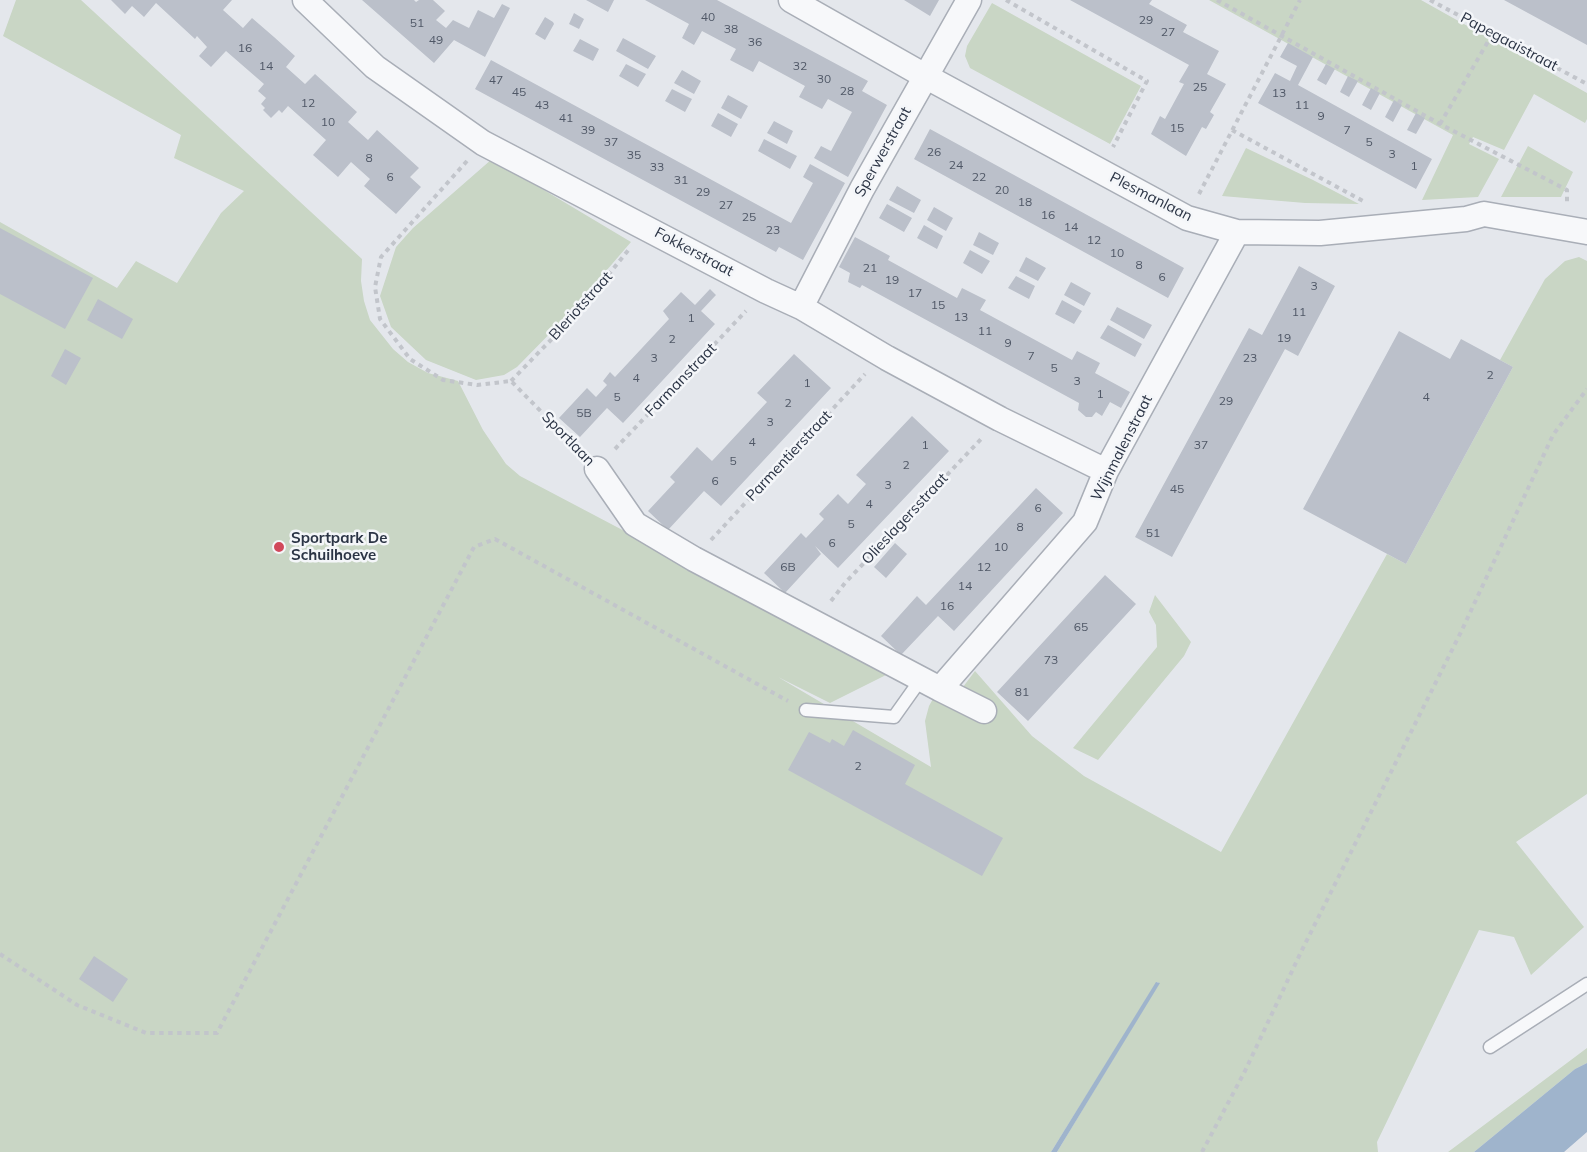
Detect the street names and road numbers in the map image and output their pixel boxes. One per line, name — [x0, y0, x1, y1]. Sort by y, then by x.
street label: Papegaaistraat — [1457, 9, 1561, 75]
street label: Sperwerstraat — [851, 104, 915, 200]
street label: Plesmanlaan — [1107, 168, 1195, 226]
street label: Fokkerstraat — [651, 224, 737, 280]
street label: Bleriotstraat — [546, 268, 616, 344]
street label: Farmanstraat — [642, 340, 720, 420]
street label: Wijnmalenstraat — [1088, 392, 1156, 504]
street label: Parmentierstraat — [742, 407, 836, 505]
street label: Sportlaan — [538, 408, 598, 470]
street label: Olieslagersstraat — [858, 470, 952, 568]

